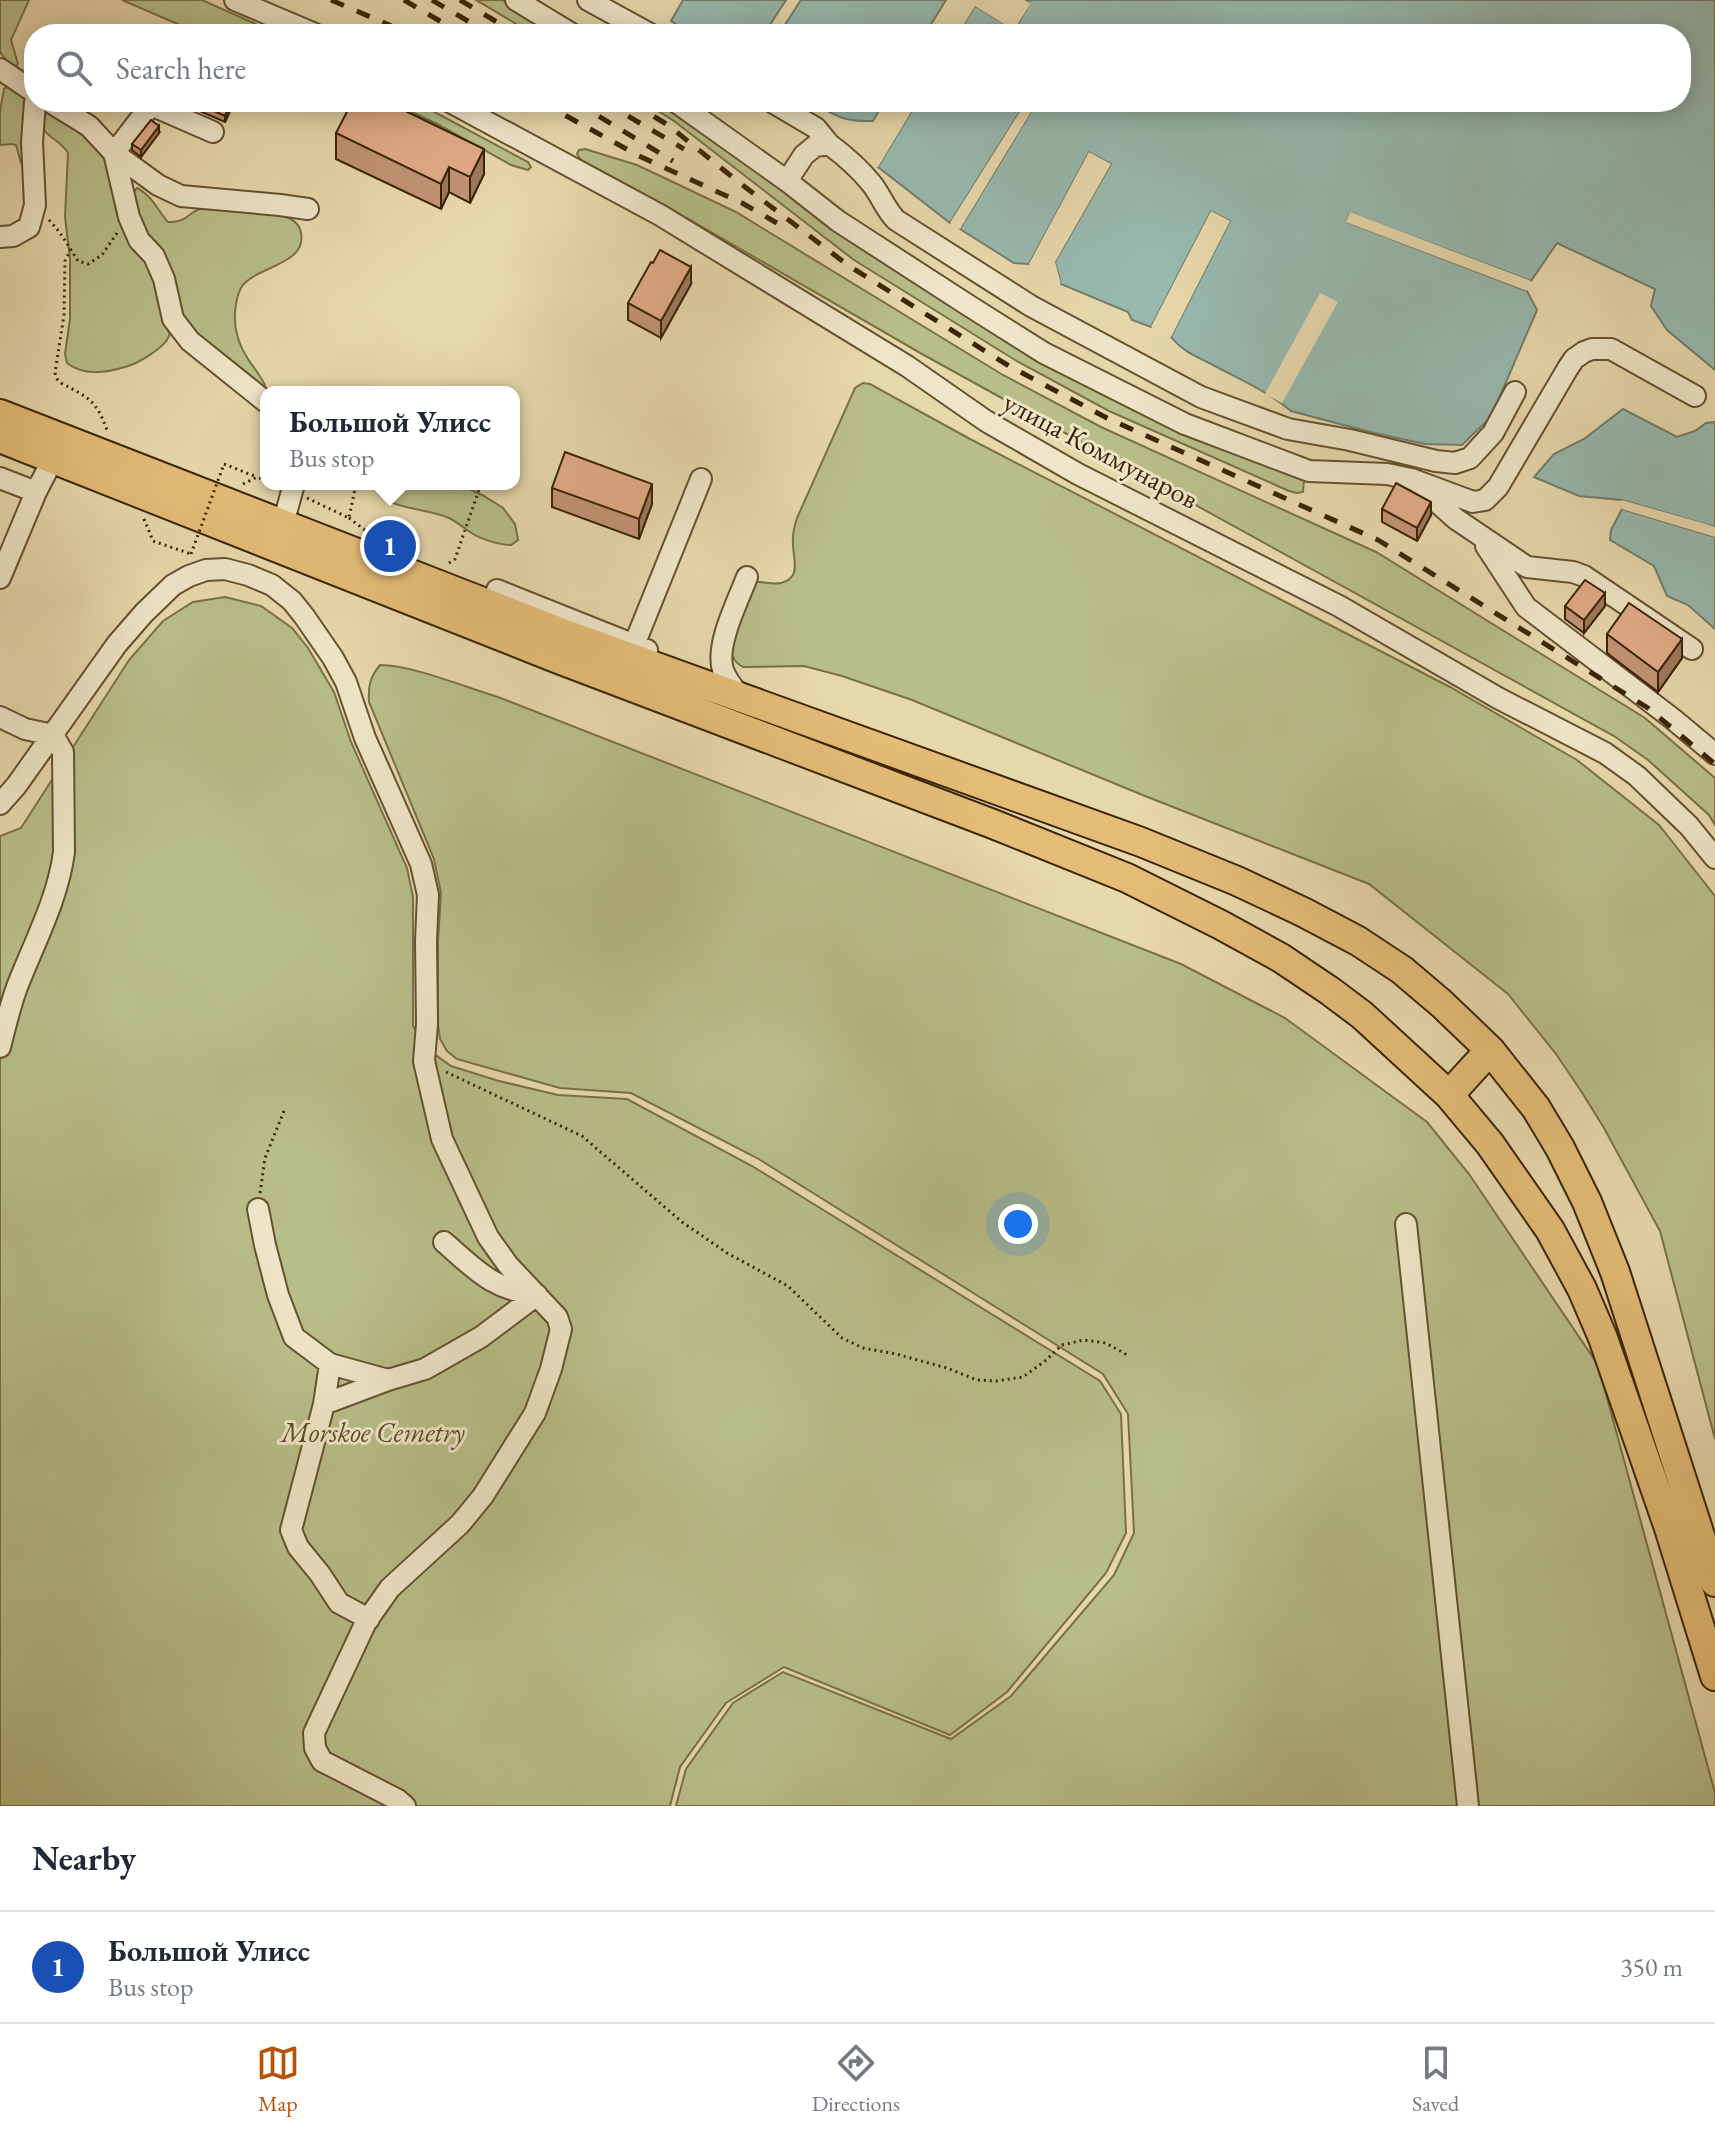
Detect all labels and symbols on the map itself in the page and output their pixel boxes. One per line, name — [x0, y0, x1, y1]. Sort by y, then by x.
street label: улица Коммунаров — [997, 383, 1205, 517]
pin: 1 — [364, 516, 416, 576]
your location — [998, 1204, 1038, 1244]
park label: Morskoe Cemetry — [279, 1414, 466, 1450]

